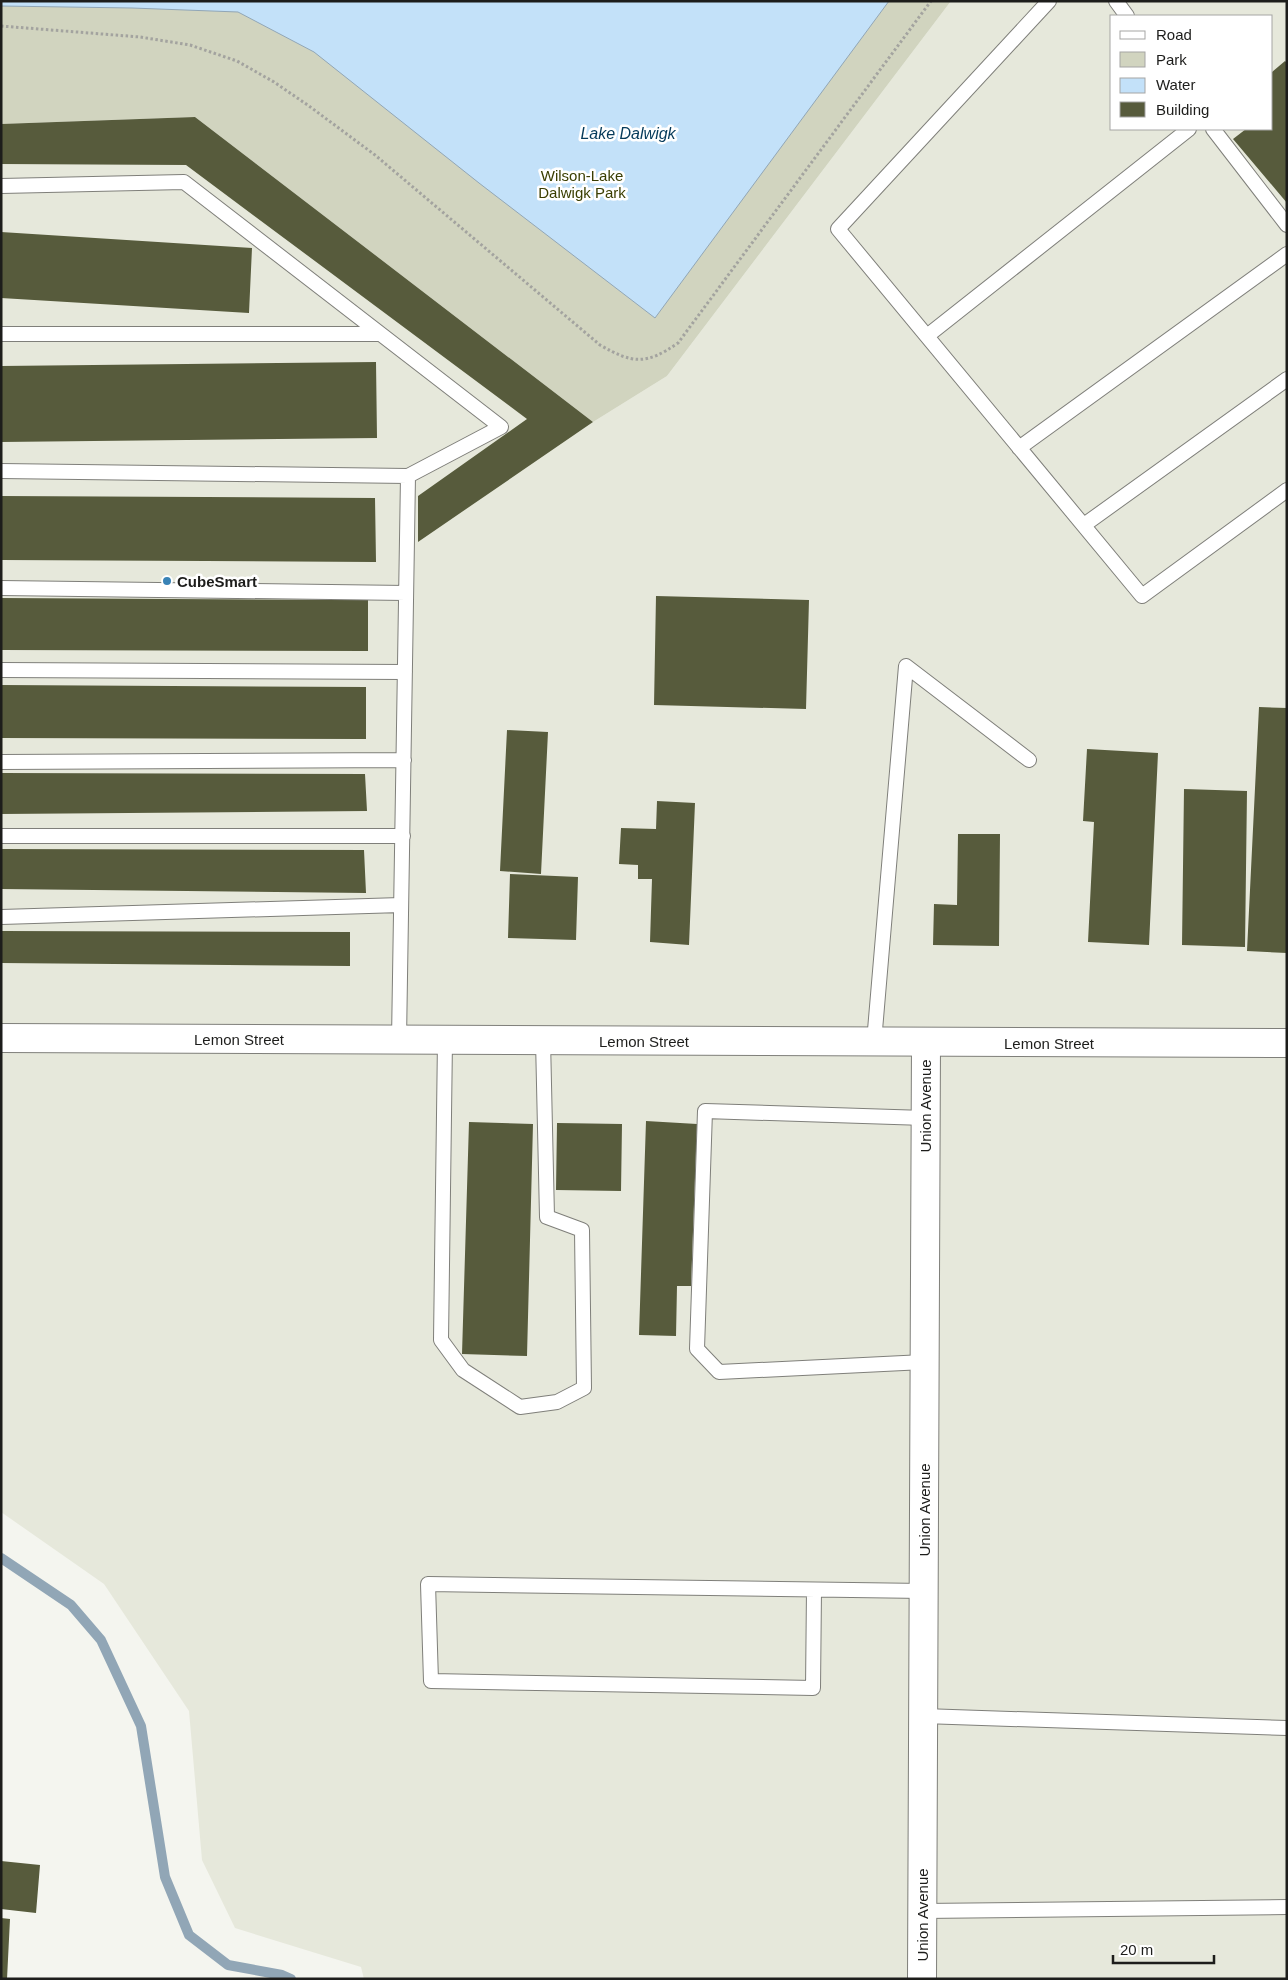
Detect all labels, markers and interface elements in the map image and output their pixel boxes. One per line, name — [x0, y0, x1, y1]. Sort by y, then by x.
legend — [1110, 15, 1273, 130]
text: Road — [1156, 26, 1192, 43]
text: Park — [1156, 51, 1187, 68]
text: Water — [1156, 76, 1195, 93]
text: Building — [1156, 101, 1209, 118]
water label: Lake Dalwigk — [580, 125, 677, 142]
park label: Wilson-Lake Dalwigk Park — [538, 167, 626, 201]
place label: CubeSmart — [177, 573, 257, 590]
marker: CubeSmart — [161, 575, 173, 587]
street label: Lemon Street — [194, 1031, 285, 1048]
street label: Lemon Street — [599, 1033, 690, 1050]
street label: Lemon Street — [1004, 1035, 1095, 1052]
street label: Union Avenue — [917, 1059, 934, 1153]
street label: Union Avenue — [916, 1463, 933, 1557]
street label: Union Avenue — [914, 1868, 931, 1962]
scale bar — [1113, 1932, 1214, 1964]
text: 20 m — [1120, 1941, 1153, 1958]

